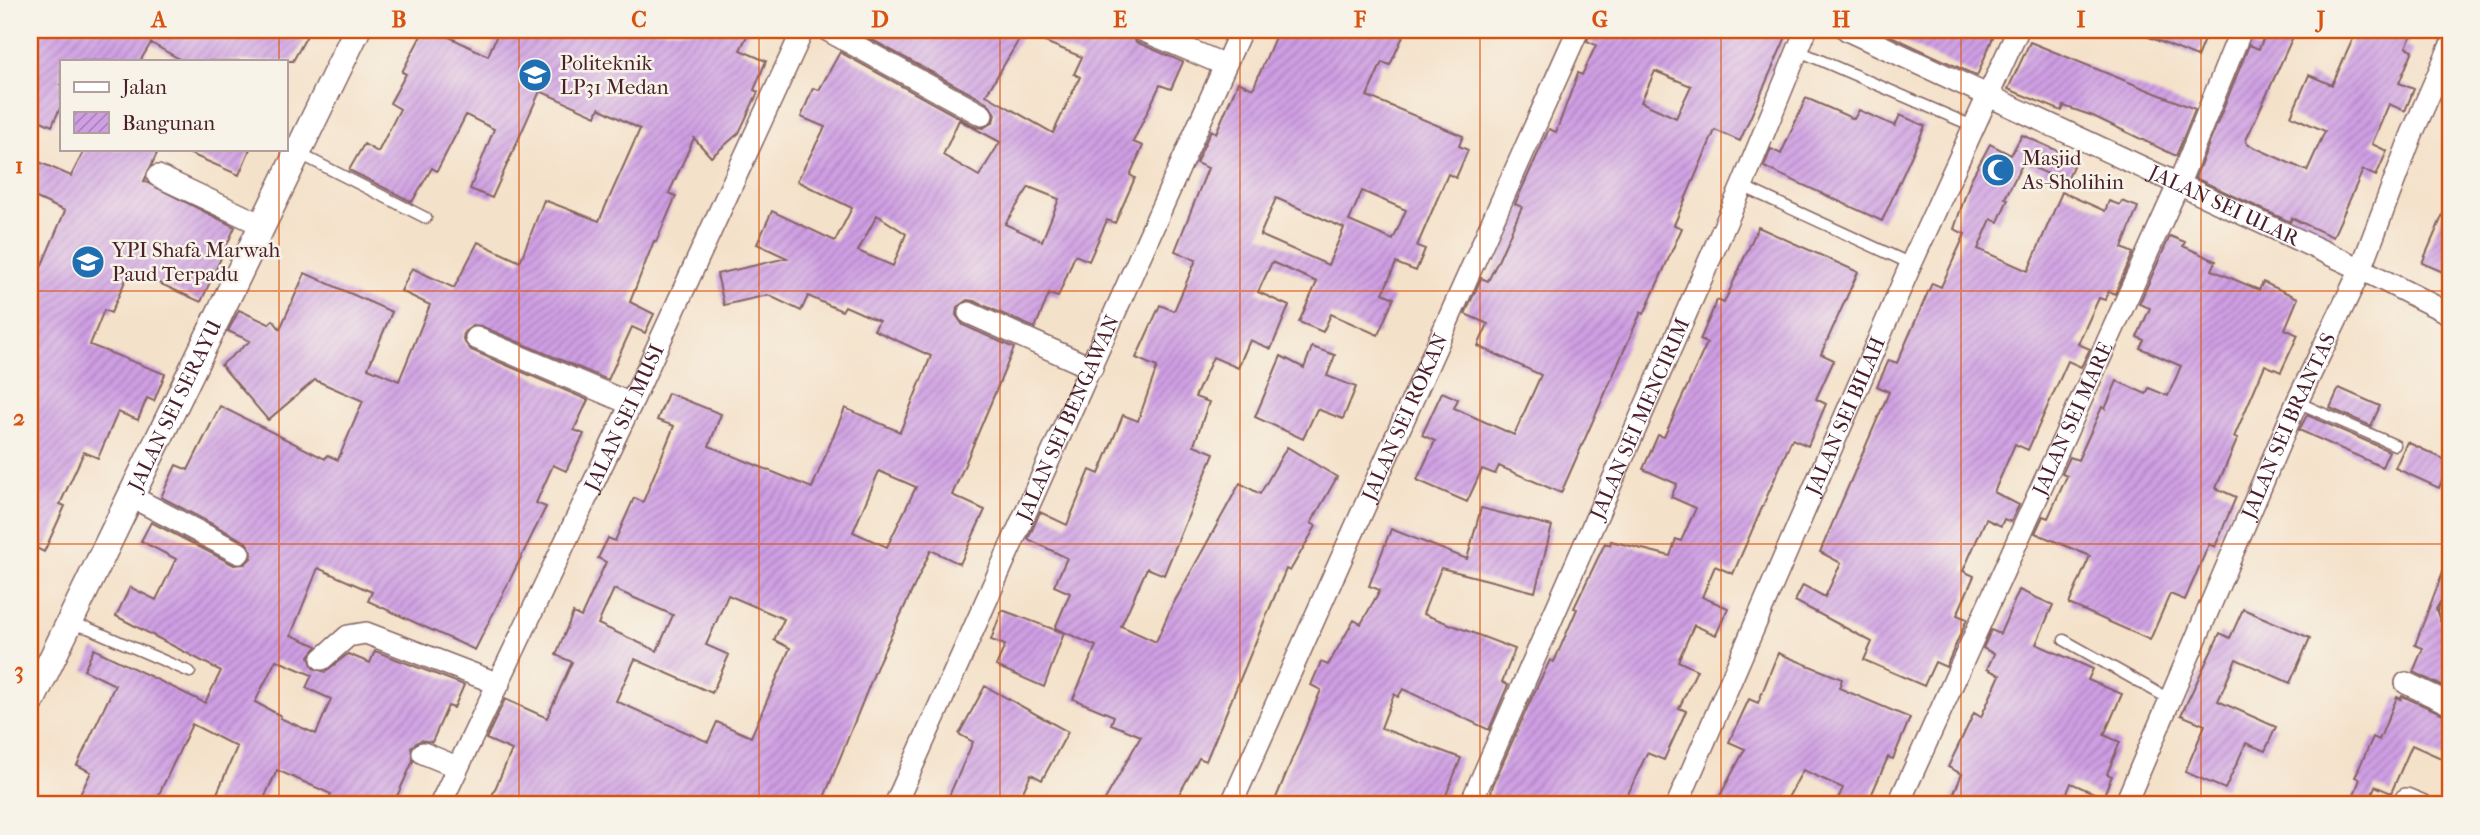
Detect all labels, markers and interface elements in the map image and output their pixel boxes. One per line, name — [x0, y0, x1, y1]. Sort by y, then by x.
text: A — [150, 6, 168, 33]
text: B — [392, 6, 407, 33]
text: C — [631, 6, 647, 33]
text: D — [871, 6, 889, 33]
text: E — [1113, 6, 1127, 33]
text: F — [1353, 6, 1367, 33]
text: G — [1592, 6, 1608, 33]
text: H — [1832, 6, 1850, 33]
text: I — [2077, 6, 2086, 33]
text: J — [2315, 6, 2326, 33]
place label: Politeknik LP31 Medan — [560, 51, 669, 99]
school or university icon: Politeknik LP31 Medan — [516, 56, 554, 94]
legend — [60, 60, 287, 150]
text: Jalan — [120, 75, 167, 99]
text: Bangunan — [122, 111, 215, 135]
place label: Masjid As-Sholihin — [2021, 146, 2124, 194]
mosque icon: Masjid As-Sholihin — [1979, 151, 2017, 189]
text: 1 — [15, 152, 23, 179]
street label: JALAN SEI ULAR — [2143, 159, 2304, 251]
place label: YPI Shafa Marwah Paud Terpadu — [111, 238, 280, 286]
school or university icon: YPI Shafa Marwah Paud Terpadu — [69, 243, 107, 281]
street label: JALAN SEI BENGAWAN — [1011, 311, 1124, 526]
street label: JALAN SEI MENCIRIM — [1584, 314, 1695, 525]
street label: JALAN SEI SERAYU — [122, 315, 227, 497]
street label: JALAN SEI BRANTAS — [2236, 329, 2341, 524]
street label: JALAN SEI ROKAN — [1356, 330, 1453, 506]
street label: JALAN SEI BILAH — [1800, 333, 1890, 500]
street label: JALAN SEI MARE — [2027, 338, 2118, 501]
street label: JALAN SEI MUSI — [579, 340, 669, 497]
text: 2 — [13, 404, 25, 431]
text: 3 — [14, 657, 24, 684]

